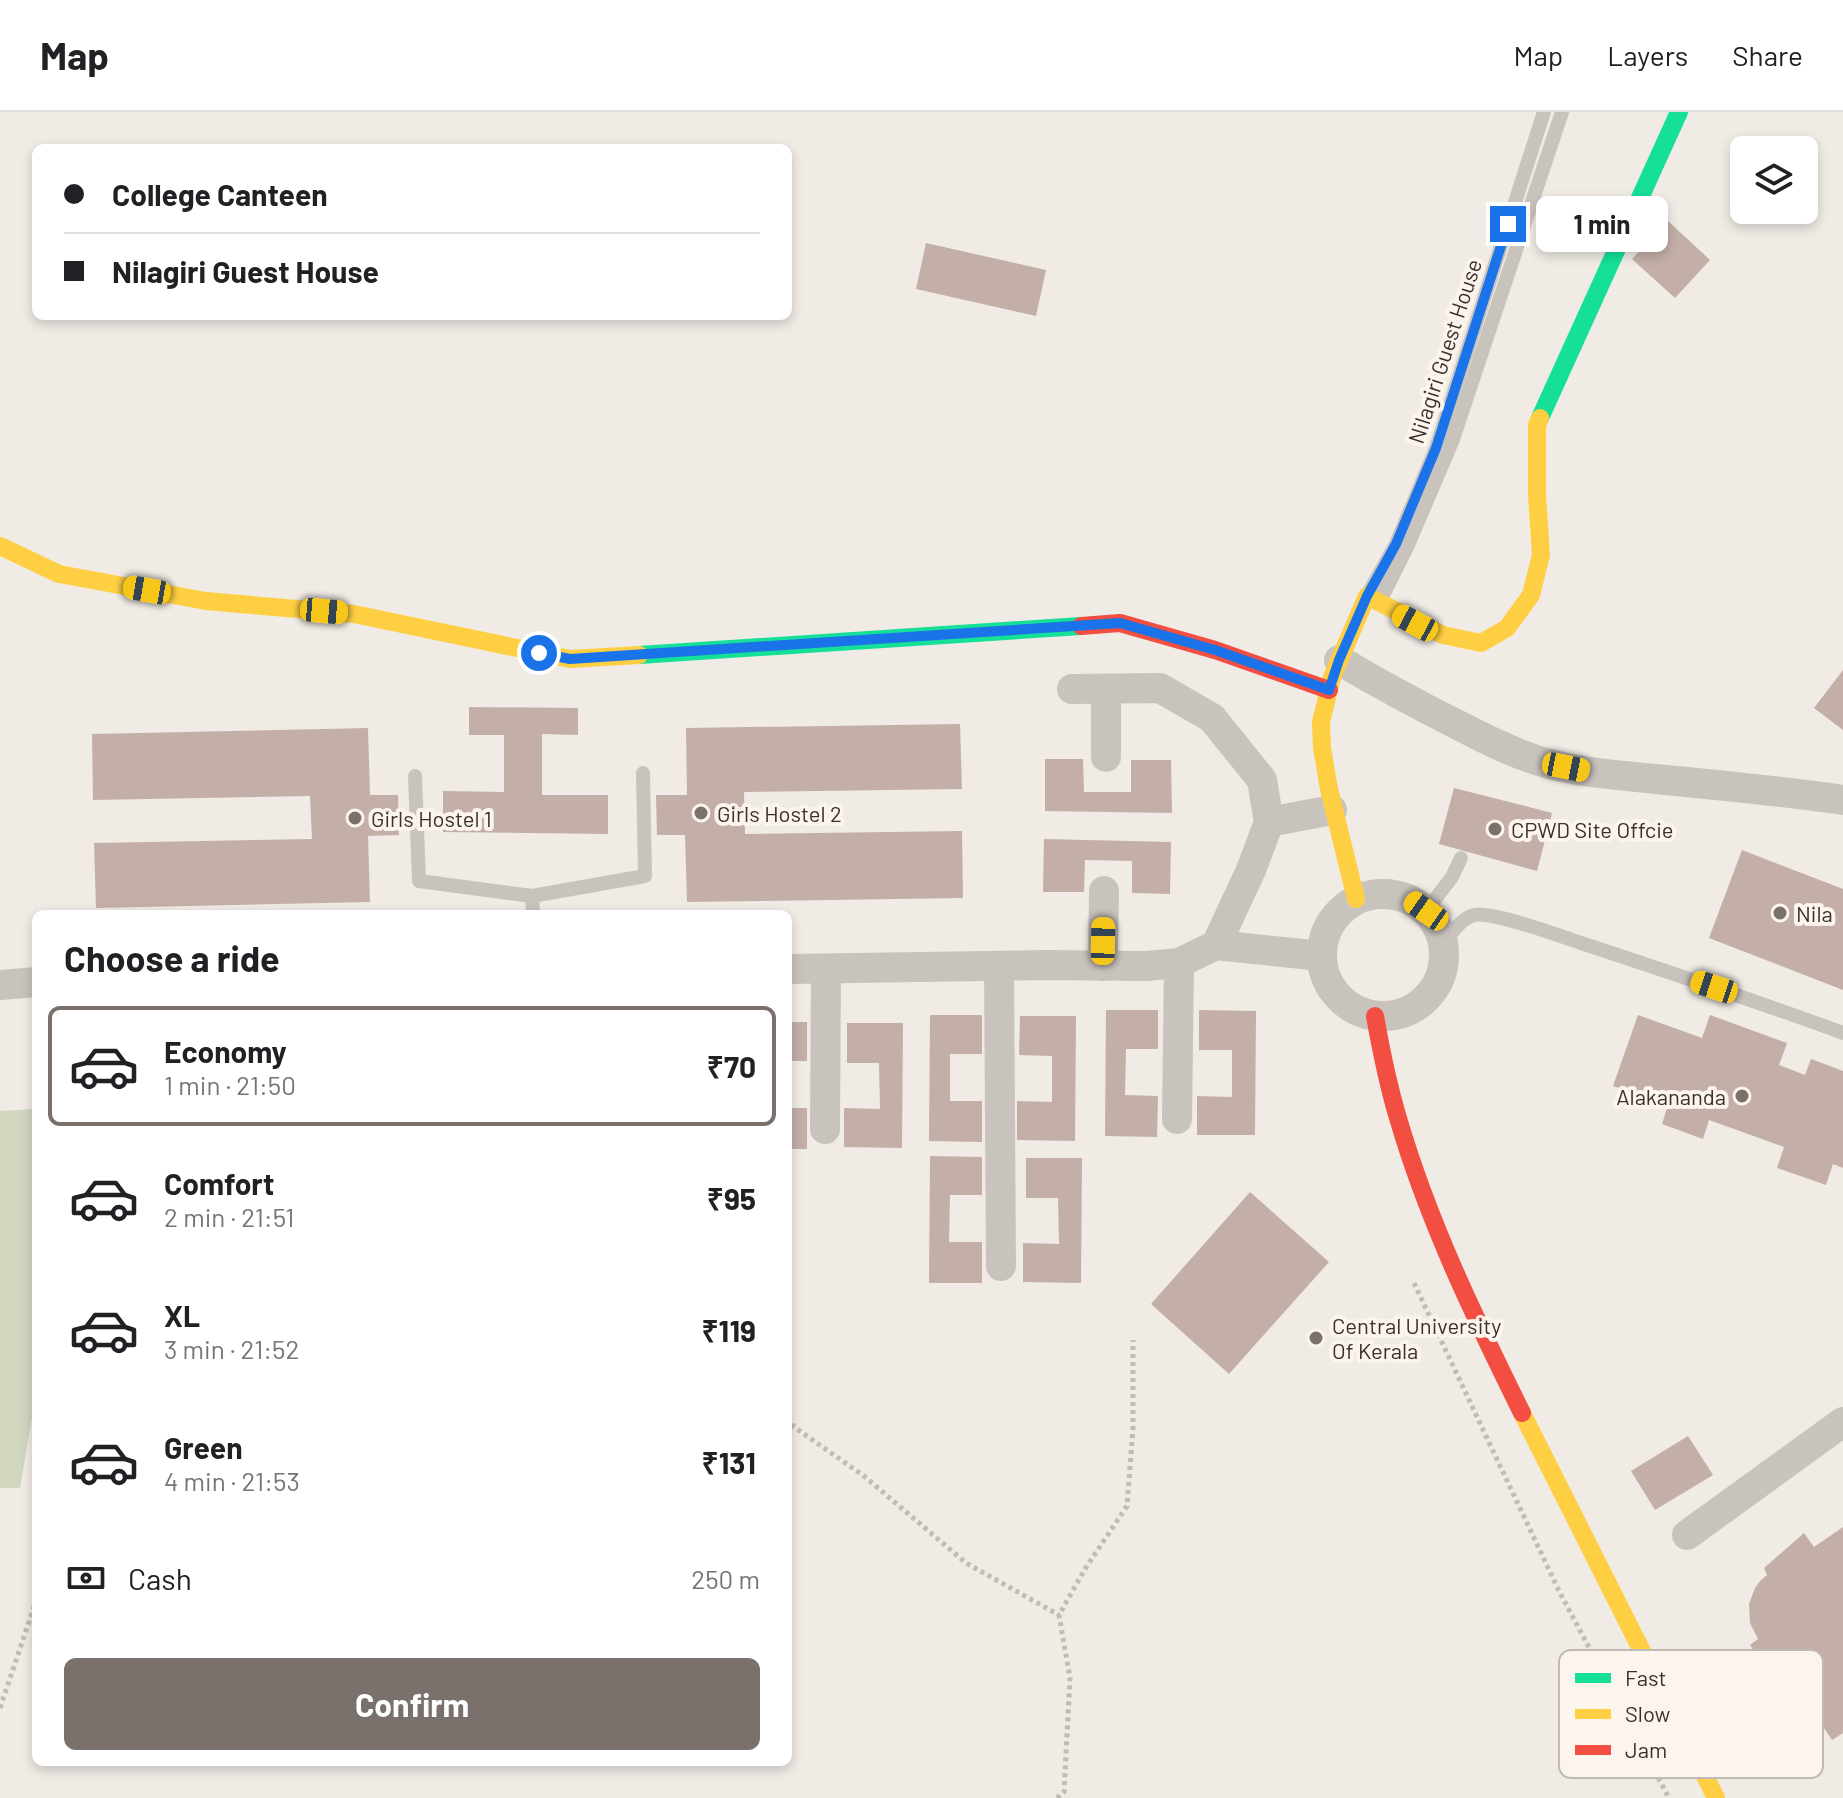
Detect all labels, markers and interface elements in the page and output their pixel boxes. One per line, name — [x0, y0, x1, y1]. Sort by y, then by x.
text: Map — [40, 32, 109, 78]
text: Map — [1513, 38, 1563, 72]
text: Layers — [1607, 38, 1688, 72]
text: Share — [1732, 38, 1803, 72]
map controls — [1730, 136, 1818, 224]
button: layers — [1730, 136, 1818, 224]
text: College Canteen — [112, 176, 328, 212]
callout: 1 min — [1536, 196, 1668, 252]
route end — [1490, 206, 1526, 242]
text: 1 min — [1574, 208, 1630, 239]
text: Nilagiri Guest House — [112, 253, 379, 289]
street label: Nilagiri Guest House — [1402, 255, 1486, 447]
car — [121, 574, 173, 606]
car — [299, 597, 349, 625]
car — [1388, 601, 1442, 645]
route start — [521, 635, 557, 671]
car — [1540, 751, 1592, 783]
place label: Girls Hostel 2 — [717, 800, 842, 826]
marker: Girls Hostel 2 — [692, 804, 710, 822]
place label: Girls Hostel 1 — [371, 805, 492, 831]
marker: Girls Hostel 1 — [346, 809, 364, 827]
place label: CPWD Site Offcie — [1511, 816, 1674, 842]
marker: CPWD Site Offcie — [1486, 820, 1504, 838]
car — [1399, 887, 1453, 935]
place label: Nila — [1796, 900, 1833, 926]
marker: Nila — [1771, 904, 1789, 922]
car — [1091, 917, 1115, 965]
text: Choose a ride — [64, 936, 280, 979]
car — [1687, 968, 1741, 1006]
icon: car — [68, 1030, 140, 1102]
text: Economy — [164, 1033, 287, 1069]
text: ₹70 — [707, 1048, 756, 1084]
text: 1 min · 21:50 — [164, 1069, 296, 1100]
place label: Alakananda — [1616, 1083, 1726, 1109]
marker: Alakananda — [1733, 1087, 1751, 1105]
icon: car — [68, 1162, 140, 1234]
text: Comfort — [164, 1165, 274, 1201]
text: ₹95 — [707, 1180, 756, 1216]
text: 2 min · 21:51 — [164, 1201, 294, 1232]
icon: car — [68, 1294, 140, 1366]
text: XL — [164, 1297, 200, 1333]
text: ₹119 — [701, 1312, 756, 1348]
place label: Central University Of Kerala — [1332, 1312, 1501, 1363]
marker: Central University Of Kerala — [1307, 1329, 1325, 1347]
text: 3 min · 21:52 — [164, 1333, 299, 1364]
icon: car — [68, 1426, 140, 1498]
text: Green — [164, 1429, 243, 1465]
text: ₹131 — [701, 1444, 756, 1480]
text: 4 min · 21:53 — [164, 1465, 300, 1496]
icon: cash — [64, 1556, 108, 1600]
text: Cash — [128, 1560, 192, 1596]
text: 250 m — [691, 1563, 760, 1594]
legend — [1559, 1650, 1823, 1778]
button: Confirm — [64, 1658, 760, 1750]
text: Fast — [1625, 1664, 1667, 1690]
text: Slow — [1625, 1700, 1670, 1726]
text: Jam — [1625, 1736, 1667, 1762]

